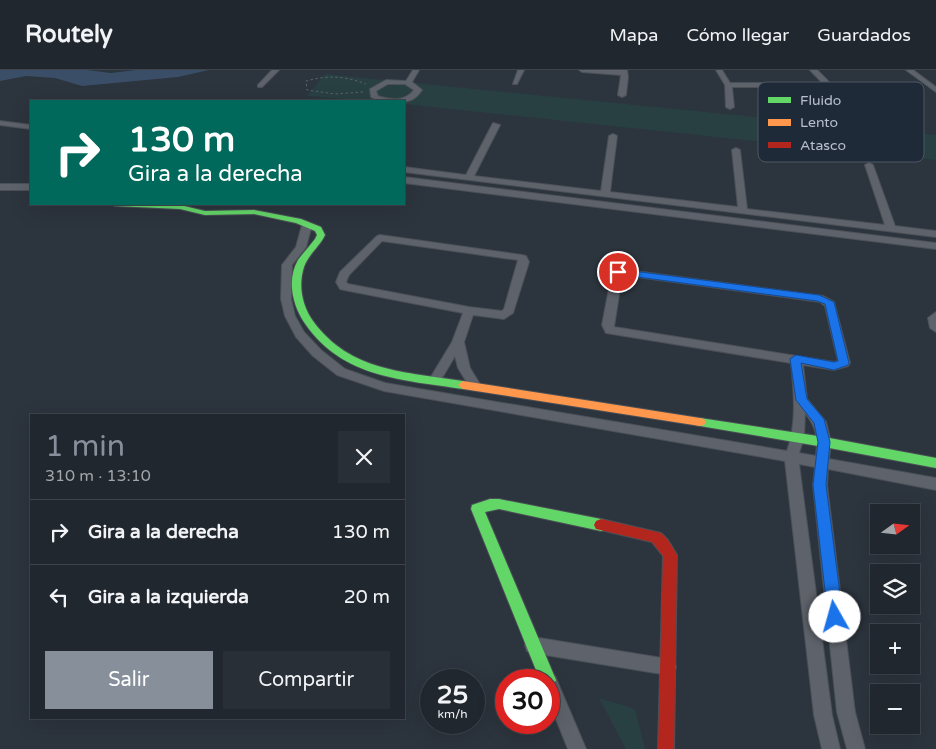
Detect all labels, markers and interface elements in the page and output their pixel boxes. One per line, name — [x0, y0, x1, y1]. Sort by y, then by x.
text: Routely — [25, 20, 113, 49]
text: Mapa — [609, 24, 658, 46]
text: Cómo llegar — [686, 24, 789, 46]
text: Guardados — [817, 24, 911, 46]
legend — [758, 82, 924, 162]
text: Fluido — [800, 92, 841, 109]
text: Lento — [800, 114, 838, 131]
text: 130 m — [128, 119, 235, 161]
icon: right — [45, 120, 110, 185]
text: Atasco — [800, 137, 846, 154]
text: Gira a la derecha — [128, 161, 303, 187]
pin — [597, 251, 639, 293]
icon: arrive — [604, 258, 632, 286]
text: 1 min — [45, 428, 125, 465]
button: close — [338, 431, 390, 483]
text: 310 m · 13:10 — [45, 466, 151, 486]
north arrow — [870, 504, 920, 554]
map controls — [870, 504, 920, 734]
icon: right — [45, 518, 73, 546]
text: Gira a la derecha — [88, 521, 239, 543]
text: 130 m — [332, 521, 390, 543]
button: layers — [870, 564, 920, 614]
icon: left — [45, 583, 73, 611]
text: Gira a la izquierda — [88, 586, 249, 608]
text: 20 m — [344, 586, 390, 608]
position arrow — [808, 590, 860, 642]
button: + — [870, 624, 920, 674]
button: Salir — [45, 651, 213, 709]
button: Compartir — [223, 651, 390, 709]
speed limit sign: 30 — [495, 669, 560, 734]
text: 25 — [437, 680, 468, 710]
button: − — [870, 684, 920, 734]
text: km/h — [437, 707, 468, 721]

